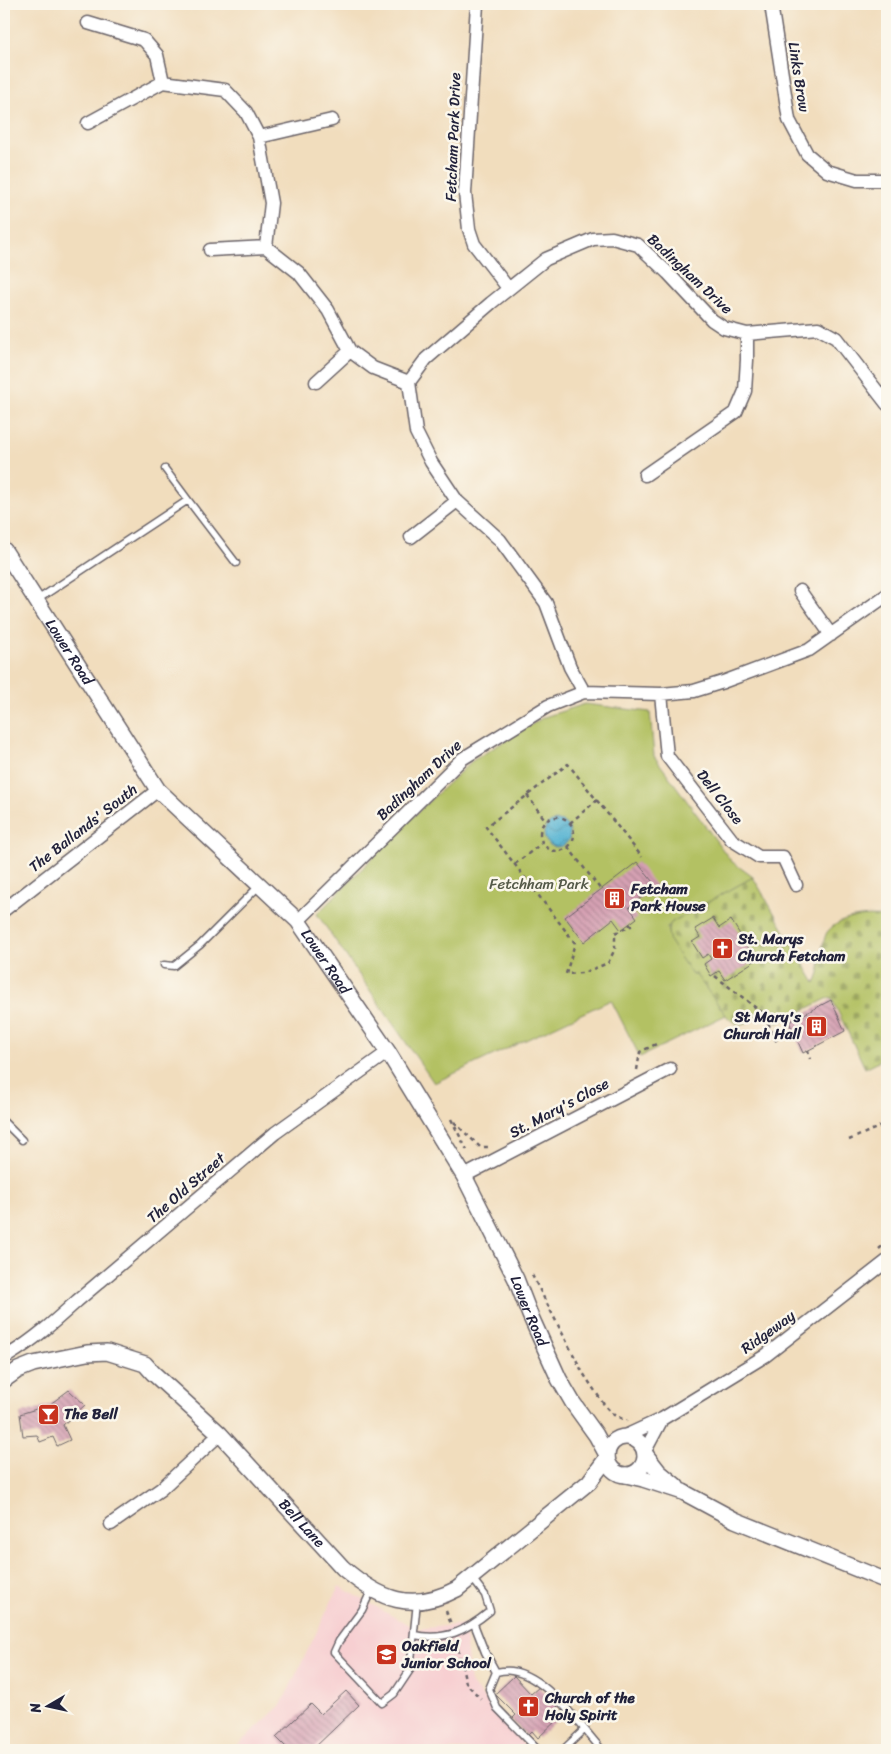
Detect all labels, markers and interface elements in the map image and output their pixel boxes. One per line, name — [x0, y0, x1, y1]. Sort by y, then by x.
street label: Links Brow — [781, 40, 817, 115]
street label: Fetcham Park Drive — [438, 72, 468, 202]
street label: Badingham Drive — [641, 227, 739, 321]
street label: Lower Road — [38, 613, 101, 691]
street label: Badingham Drive — [370, 733, 468, 827]
street label: Dell Close — [690, 764, 750, 830]
street label: The Ballands' South — [23, 777, 143, 879]
park label: Fetchham Park — [489, 871, 590, 897]
place label: Fetcham Park House — [630, 876, 706, 919]
building icon: Fetcham Park House — [603, 886, 627, 910]
street label: Lower Road — [294, 923, 358, 1001]
place label: St. Marys Church Fetcham — [737, 926, 846, 969]
church icon: St. Marys Church Fetcham — [710, 936, 734, 960]
place label: St Mary's Church Hall — [723, 1004, 802, 1047]
building icon: St Mary's Church Hall — [805, 1014, 829, 1038]
street label: St. Mary's Close — [504, 1071, 614, 1145]
street label: The Old Street — [141, 1146, 232, 1230]
street label: Lower Road — [503, 1271, 556, 1351]
street label: Ridgeway — [735, 1303, 801, 1361]
place label: The Bell — [64, 1401, 118, 1427]
bar icon: The Bell — [36, 1402, 60, 1426]
street label: Bell Lane — [272, 1492, 332, 1554]
place label: Oakfield Junior School — [401, 1633, 492, 1676]
school or university icon: Oakfield Junior School — [374, 1643, 398, 1667]
north arrow — [22, 1682, 72, 1732]
place label: Church of the Holy Spirit — [544, 1685, 636, 1728]
church icon: Church of the Holy Spirit — [517, 1695, 541, 1719]
text: N — [23, 1701, 49, 1716]

